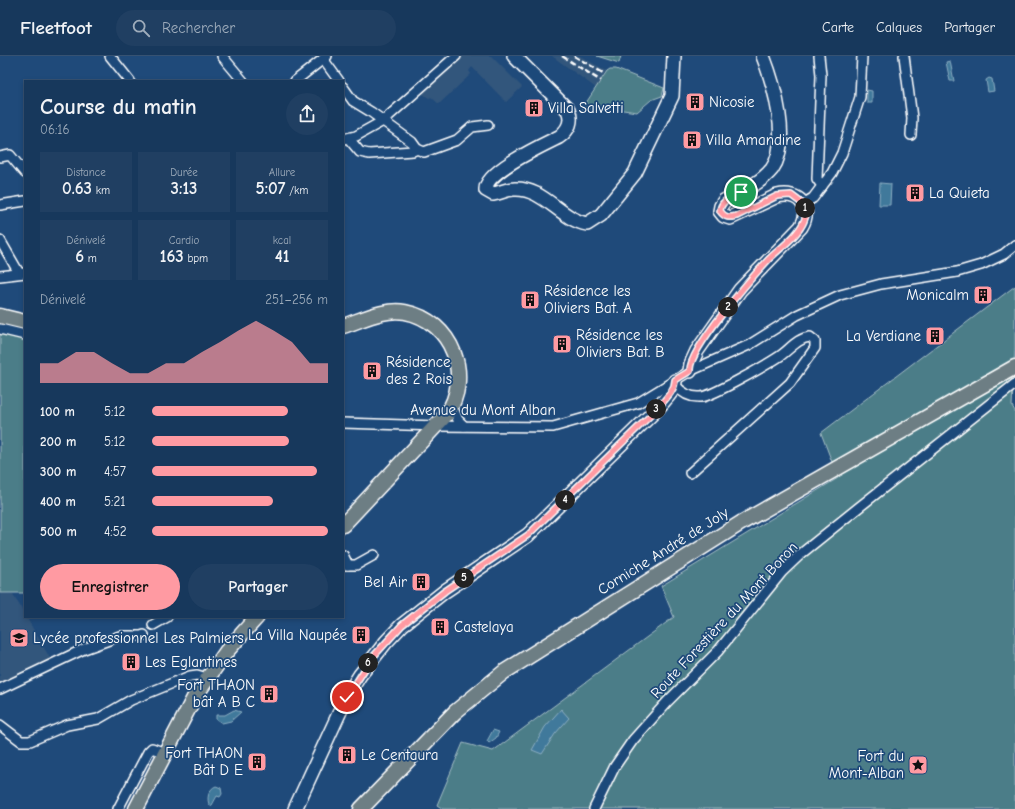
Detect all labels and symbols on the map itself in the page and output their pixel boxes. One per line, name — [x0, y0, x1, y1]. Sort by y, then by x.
building icon: Nicosie — [684, 91, 706, 113]
place label: Nicosie — [709, 93, 755, 111]
building icon: Villa Salvetti — [523, 97, 545, 119]
place label: Villa Salvetti — [548, 99, 624, 117]
building icon: Villa Amandine — [681, 129, 703, 151]
place label: Villa Amandine — [706, 131, 802, 149]
pin — [724, 175, 758, 209]
building icon: La Quieta — [904, 182, 926, 204]
place label: La Quieta — [929, 184, 990, 202]
pin: 1 — [795, 198, 815, 218]
place label: Résidence les Oliviers Bat. A — [544, 282, 632, 317]
building icon: Monicalm — [972, 284, 994, 306]
place label: Monicalm — [906, 286, 969, 304]
building icon: Résidence les Oliviers Bat. A — [519, 289, 541, 311]
pin: 2 — [718, 297, 738, 317]
building icon: La Verdiane — [924, 325, 946, 347]
place label: Résidence les Oliviers Bat. B — [576, 326, 665, 361]
place label: La Verdiane — [846, 327, 921, 345]
building icon: Résidence les Oliviers Bat. B — [551, 333, 573, 355]
place label: Résidence des 2 Rois — [386, 353, 452, 388]
building icon: Résidence des 2 Rois — [361, 360, 383, 382]
pin: 3 — [646, 399, 666, 419]
street label: Avenue du Mont Alban — [410, 401, 556, 419]
pin: 4 — [555, 490, 575, 510]
street label: Corniche André de Joly — [594, 503, 732, 599]
street label: Route Forestière du Mont Boron — [647, 538, 801, 702]
pin: 5 — [454, 568, 474, 588]
building icon: Bel Air — [410, 571, 432, 593]
place label: Bel Air — [364, 573, 407, 591]
building icon: Castelaya — [429, 616, 451, 638]
place label: Castelaya — [454, 618, 514, 636]
building icon: La Villa Naupée — [350, 624, 372, 646]
place label: La Villa Naupée — [248, 626, 347, 644]
school or university icon: Lycée professionnel Les Palmiers — [8, 627, 30, 649]
place label: Lycée professionnel Les Palmiers — [33, 629, 244, 647]
building icon: Les Eglantines — [120, 651, 142, 673]
place label: Les Eglantines — [145, 653, 237, 671]
pin: 6 — [358, 653, 378, 673]
place label: Fort THAON bât A B C — [177, 676, 255, 711]
pin — [330, 680, 364, 714]
building icon: Fort THAON bât A B C — [258, 683, 280, 705]
place label: Fort THAON Bât D E — [165, 744, 243, 779]
building icon: Le Centaura — [336, 744, 358, 766]
place label: Le Centaura — [361, 746, 438, 764]
place label: Fort du Mont-Alban — [829, 747, 904, 782]
building icon: Fort THAON Bât D E — [246, 751, 268, 773]
place icon: Fort du Mont-Alban — [907, 754, 929, 776]

